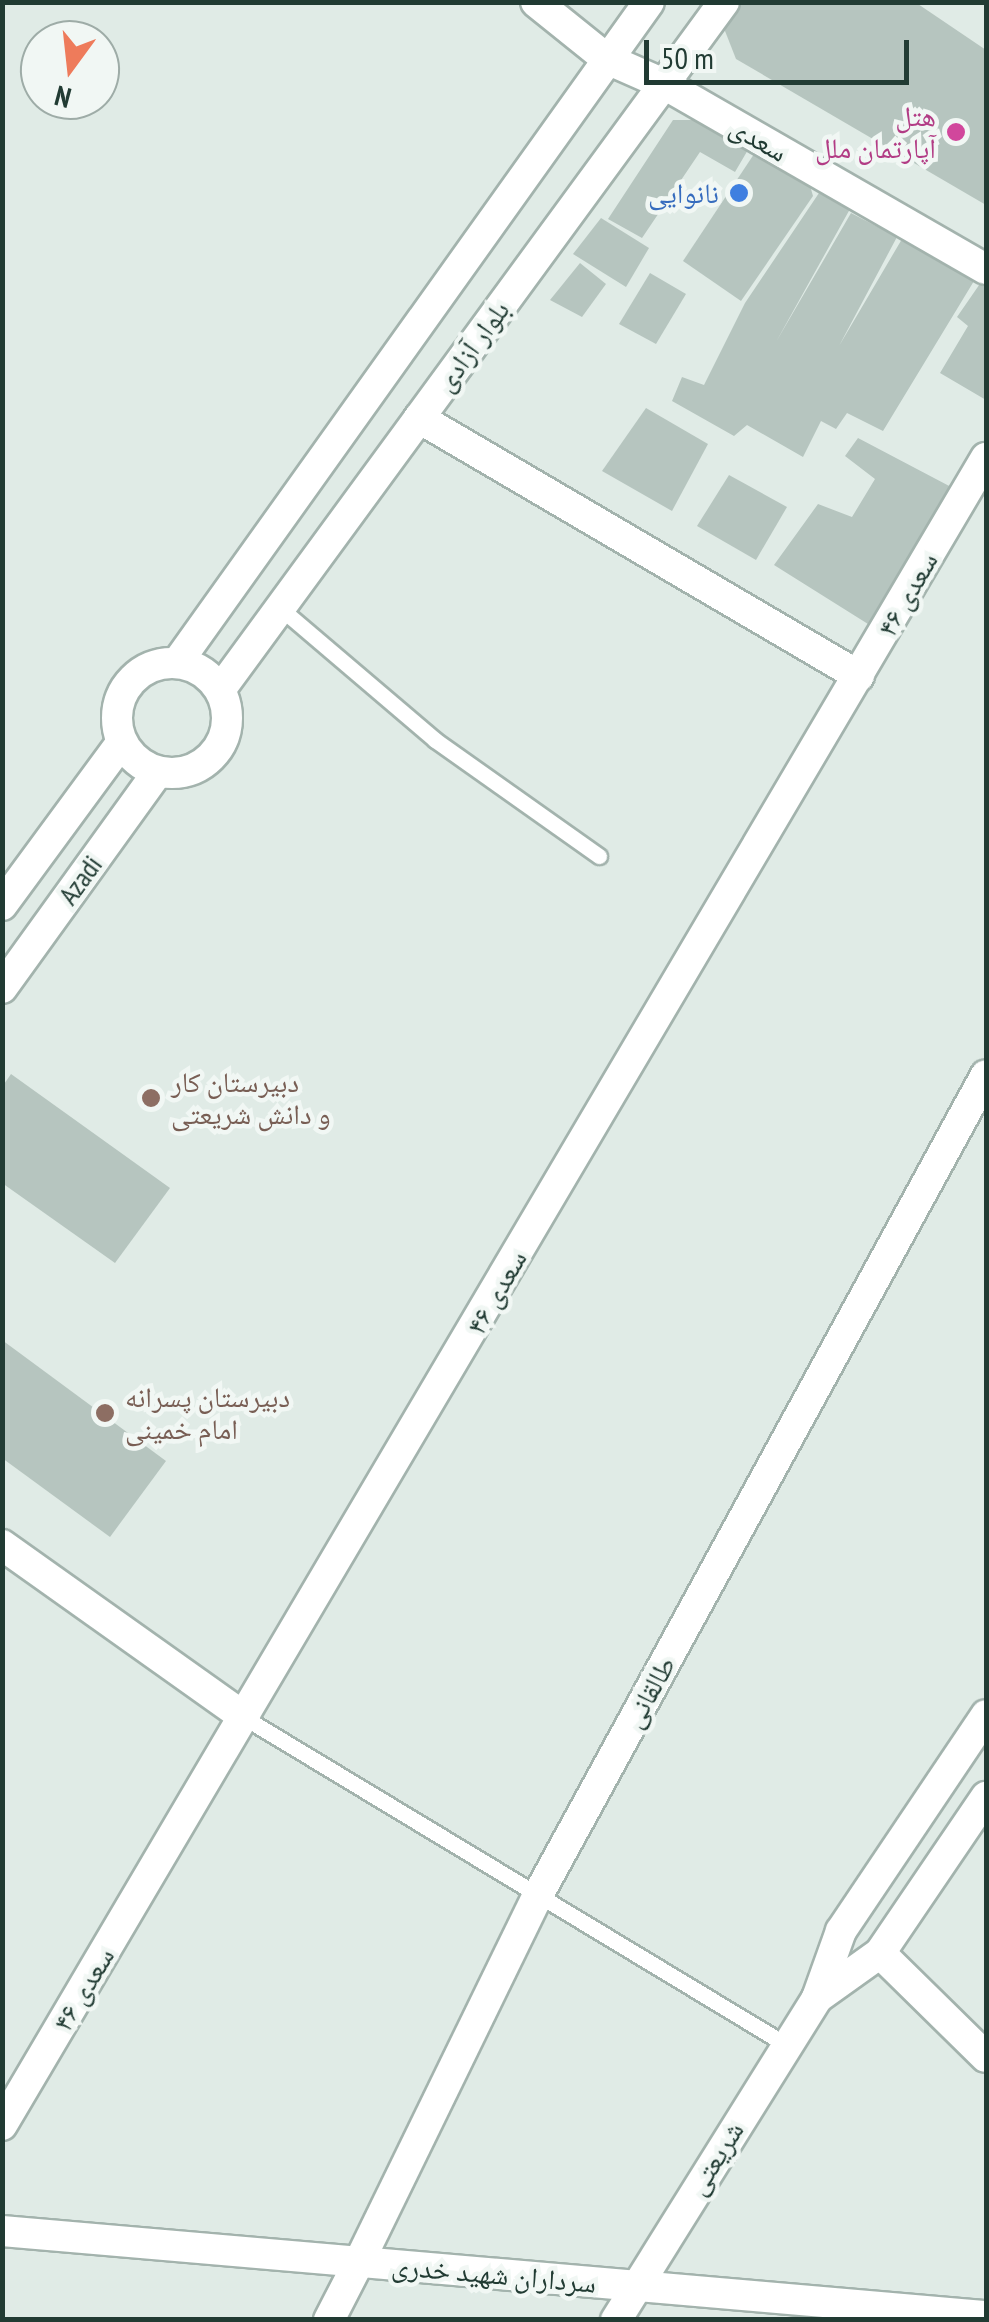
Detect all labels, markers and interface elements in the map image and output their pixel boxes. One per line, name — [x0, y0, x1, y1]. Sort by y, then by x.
north arrow — [20, 20, 120, 120]
scale bar — [649, 20, 914, 82]
text: 50 m — [661, 38, 714, 77]
text: N — [51, 78, 75, 117]
place label: هتل آپارتمان ملل — [815, 99, 936, 165]
street label: سعدی — [724, 109, 794, 169]
marker: هتل آپارتمان ملل — [945, 121, 967, 143]
place label: نانوایی — [648, 176, 719, 210]
marker: نانوایی — [728, 182, 750, 204]
street label: بلوار آزادی — [428, 294, 516, 398]
street label: سعدی ۴۶ — [870, 546, 944, 642]
street label: Azadi — [51, 849, 109, 911]
place label: دبیرستان کار و دانش شریعتی — [171, 1065, 331, 1131]
marker: دبیرستان کار و دانش شریعتی — [140, 1087, 162, 1109]
street label: سعدی ۴۶ — [459, 1244, 533, 1340]
place label: دبیرستان پسرانه امام خمینی — [125, 1380, 290, 1446]
marker: دبیرستان پسرانه امام خمینی — [94, 1402, 116, 1424]
street label: طالقانی — [616, 1650, 682, 1734]
street label: سعدی ۴۶ — [45, 1941, 121, 2037]
street label: شریعتی — [679, 2115, 751, 2201]
street label: سرداران شهید خدری — [390, 2248, 598, 2300]

